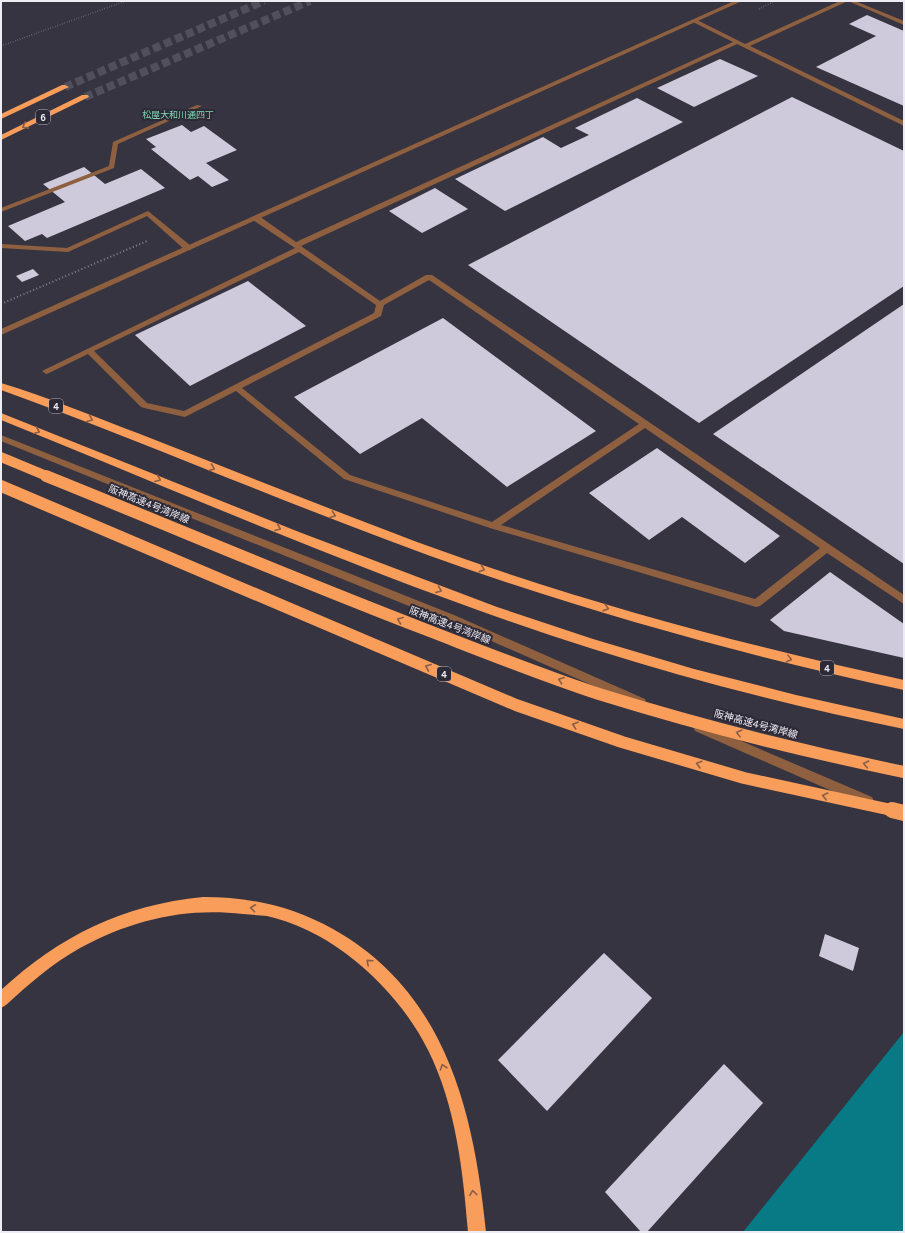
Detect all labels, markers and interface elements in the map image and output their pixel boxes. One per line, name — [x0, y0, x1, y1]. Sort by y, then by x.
district label: 松屋大和川通四丁 — [142, 109, 214, 120]
road number: 6 — [36, 110, 50, 124]
one-way arrow — [22, 121, 29, 129]
road number: 4 — [49, 399, 63, 413]
one-way arrow — [86, 415, 93, 423]
one-way arrow — [34, 426, 41, 434]
one-way arrow — [209, 463, 216, 471]
one-way arrow — [153, 474, 161, 482]
street label: 阪神高速4号湾岸線 — [107, 482, 191, 526]
one-way arrow — [330, 510, 337, 518]
one-way arrow — [274, 523, 282, 531]
one-way arrow — [478, 564, 485, 572]
one-way arrow — [435, 586, 442, 594]
street label: 阪神高速4号湾岸線 — [407, 603, 493, 647]
one-way arrow — [602, 603, 609, 612]
one-way arrow — [397, 616, 404, 624]
one-way arrow — [786, 654, 793, 662]
road number: 4 — [820, 661, 834, 675]
one-way arrow — [425, 664, 432, 672]
road number: 4 — [437, 667, 451, 681]
one-way arrow — [558, 676, 565, 685]
street label: 阪神高速4号湾岸線 — [713, 707, 799, 741]
one-way arrow — [571, 722, 578, 730]
one-way arrow — [736, 730, 743, 738]
one-way arrow — [695, 760, 702, 769]
one-way arrow — [863, 760, 869, 769]
one-way arrow — [822, 792, 828, 800]
one-way arrow — [250, 904, 256, 913]
one-way arrow — [366, 960, 373, 967]
one-way arrow — [439, 1064, 448, 1071]
one-way arrow — [468, 1190, 477, 1196]

